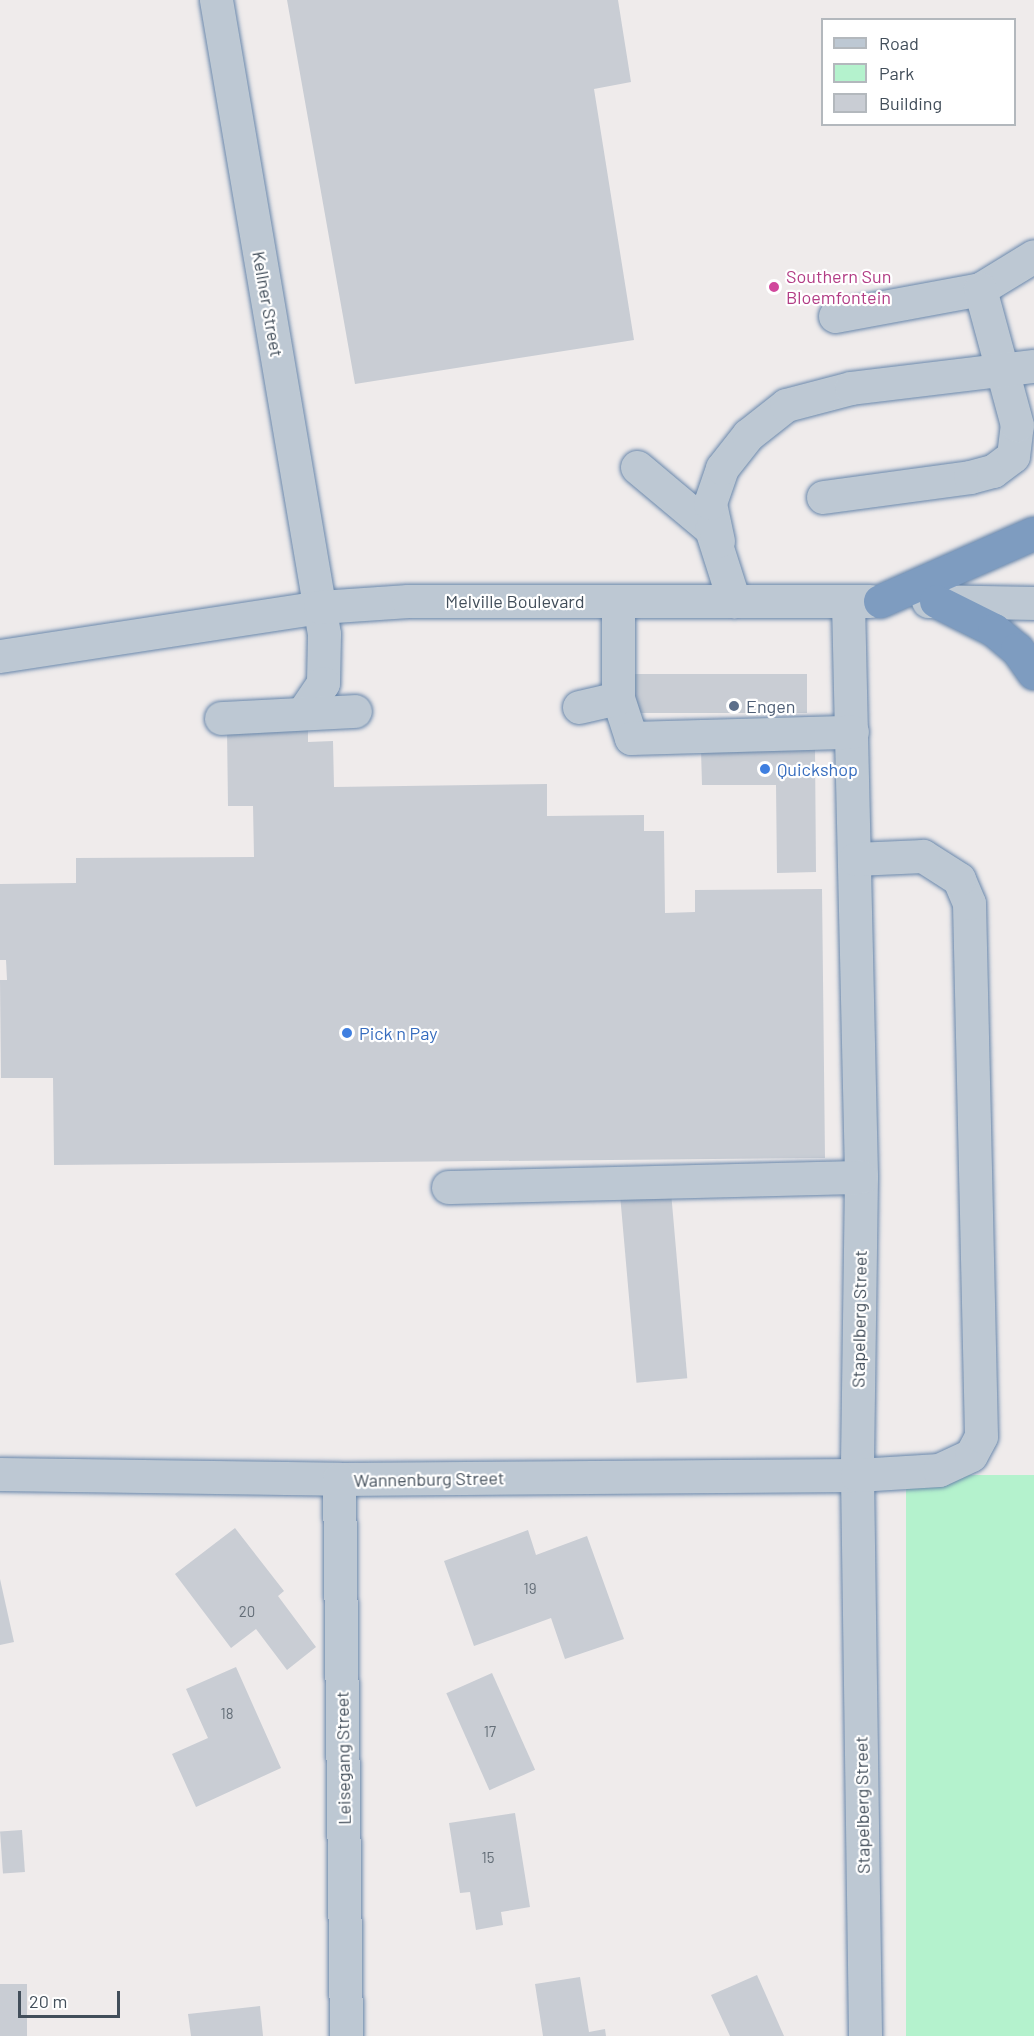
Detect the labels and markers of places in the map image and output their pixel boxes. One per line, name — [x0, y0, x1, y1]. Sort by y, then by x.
place label: Southern Sun Bloemfontein — [786, 266, 891, 308]
marker: Southern Sun Bloemfontein — [767, 280, 781, 294]
place label: Engen — [746, 695, 796, 717]
marker: Engen — [727, 699, 741, 713]
place label: Quickshop — [777, 758, 858, 780]
marker: Quickshop — [758, 762, 772, 776]
place label: Pick n Pay — [359, 1022, 438, 1044]
marker: Pick n Pay — [340, 1026, 354, 1040]

